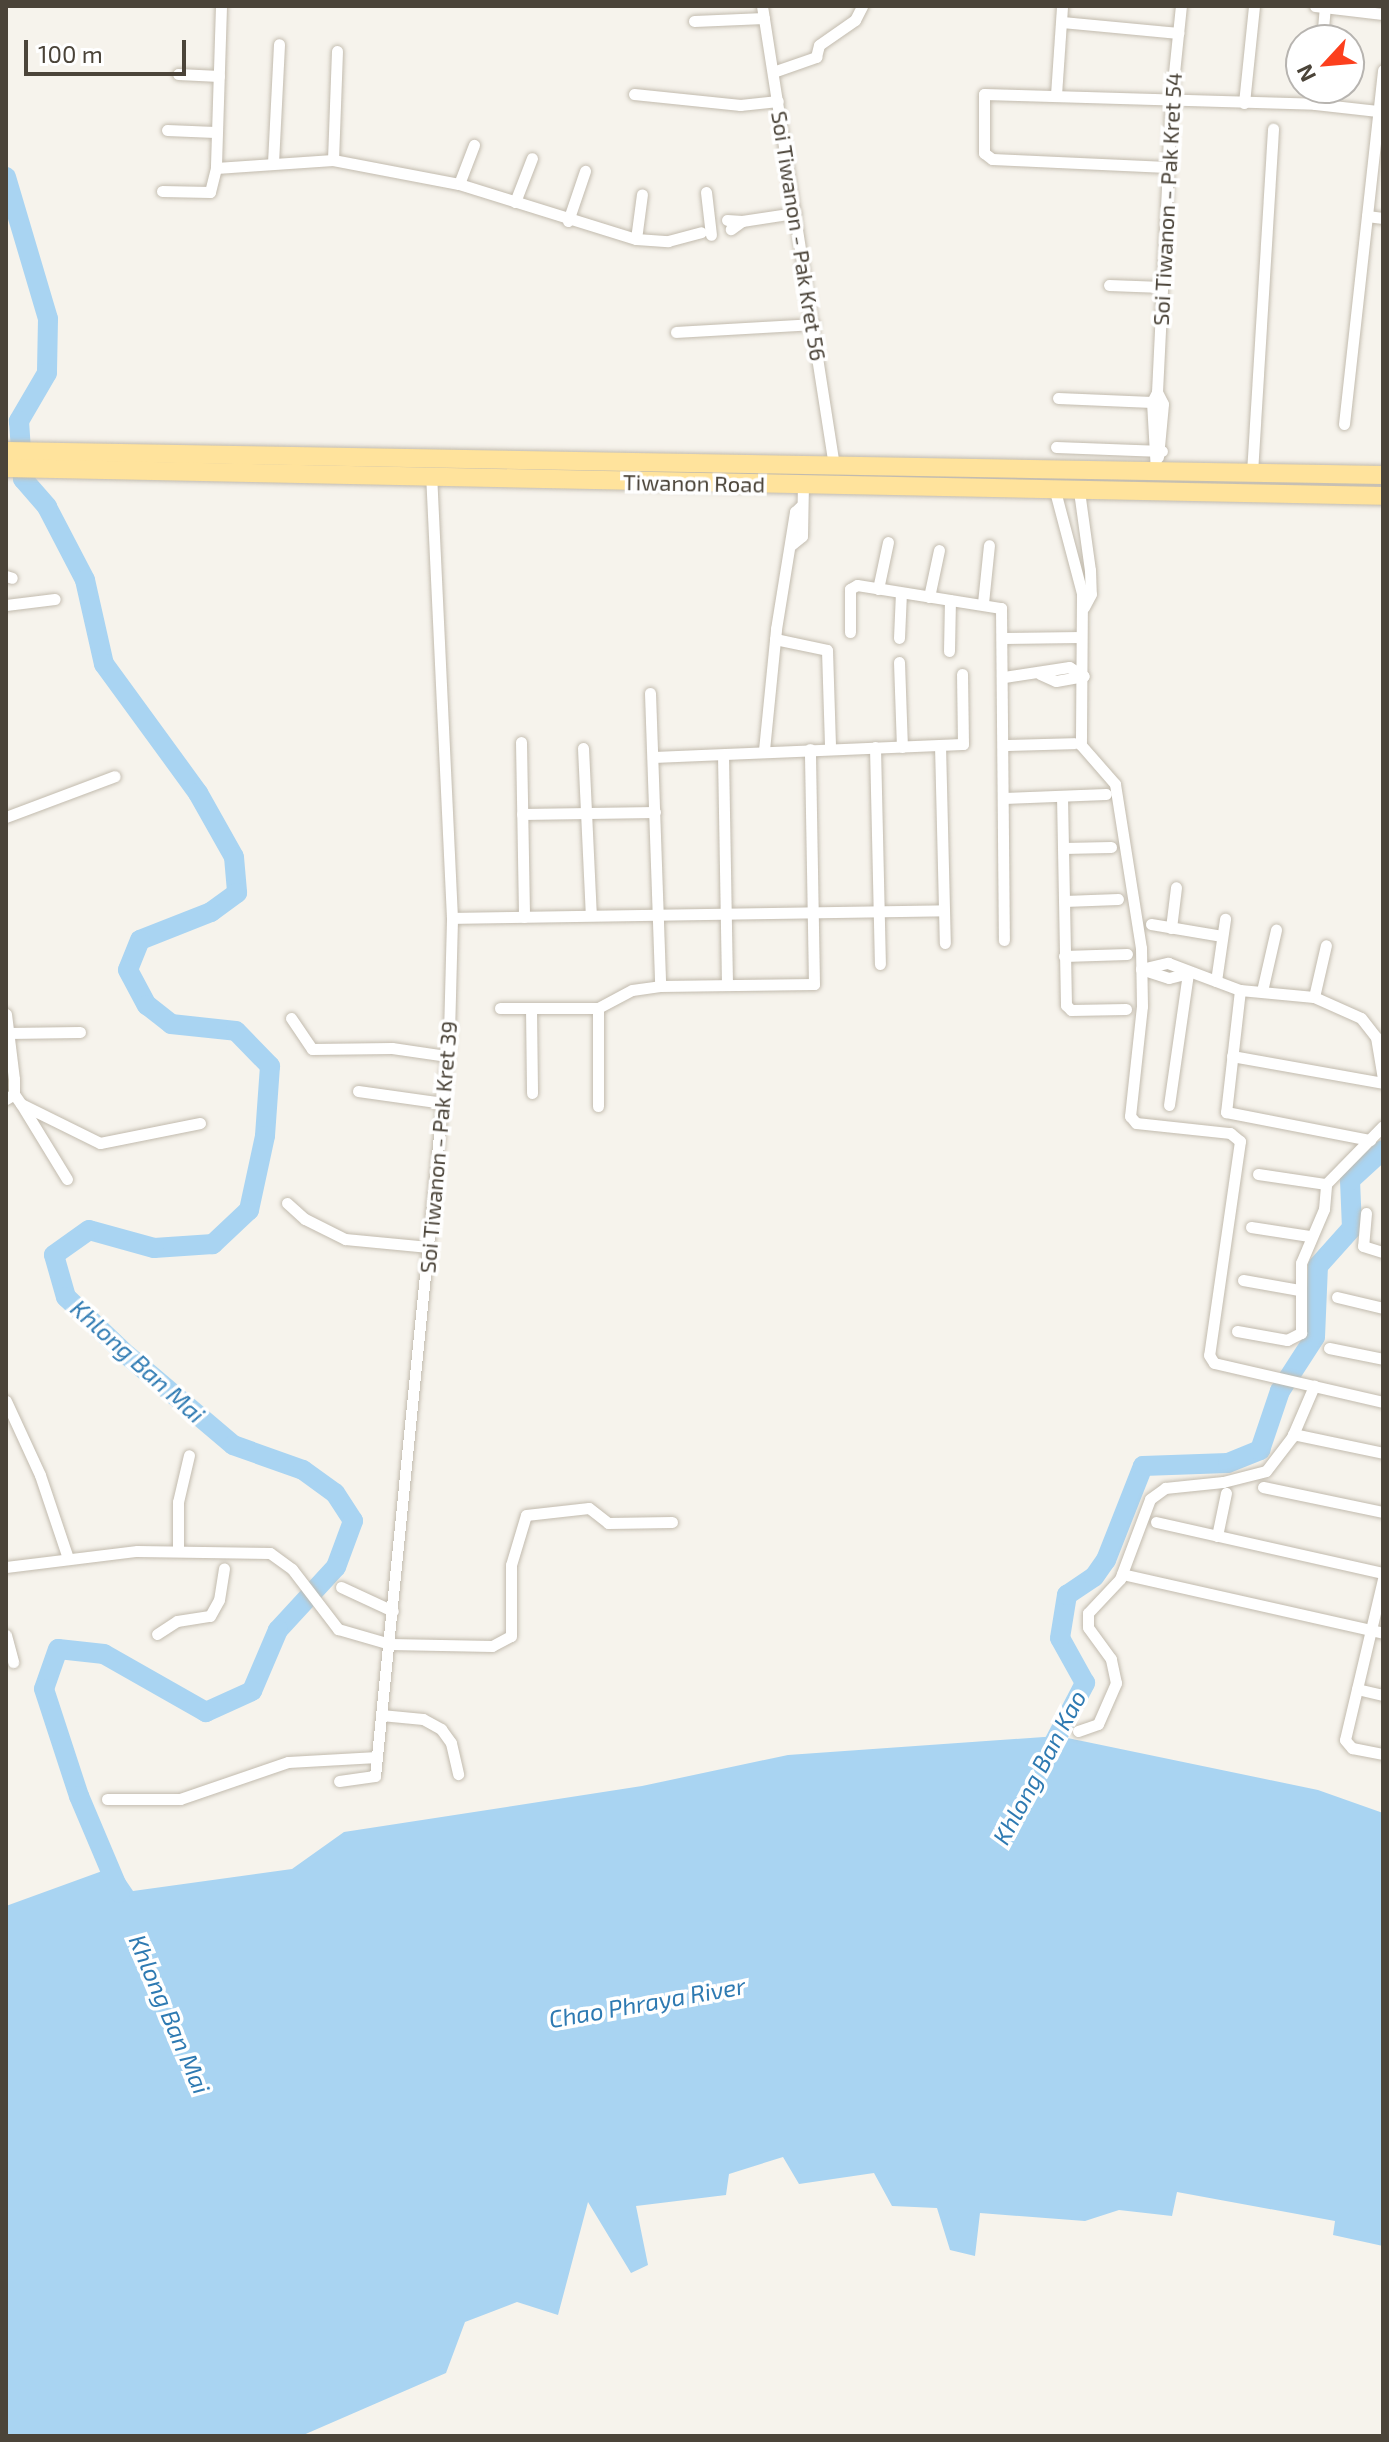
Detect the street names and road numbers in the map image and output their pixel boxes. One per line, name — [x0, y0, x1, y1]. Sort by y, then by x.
street label: Soi Tiwanon - Pak Kret 54 — [1147, 71, 1187, 327]
street label: Soi Tiwanon - Pak Kret 56 — [766, 109, 832, 363]
street label: Tiwanon Road — [623, 469, 765, 497]
street label: Soi Tiwanon - Pak Kret 39 — [414, 1019, 462, 1275]

